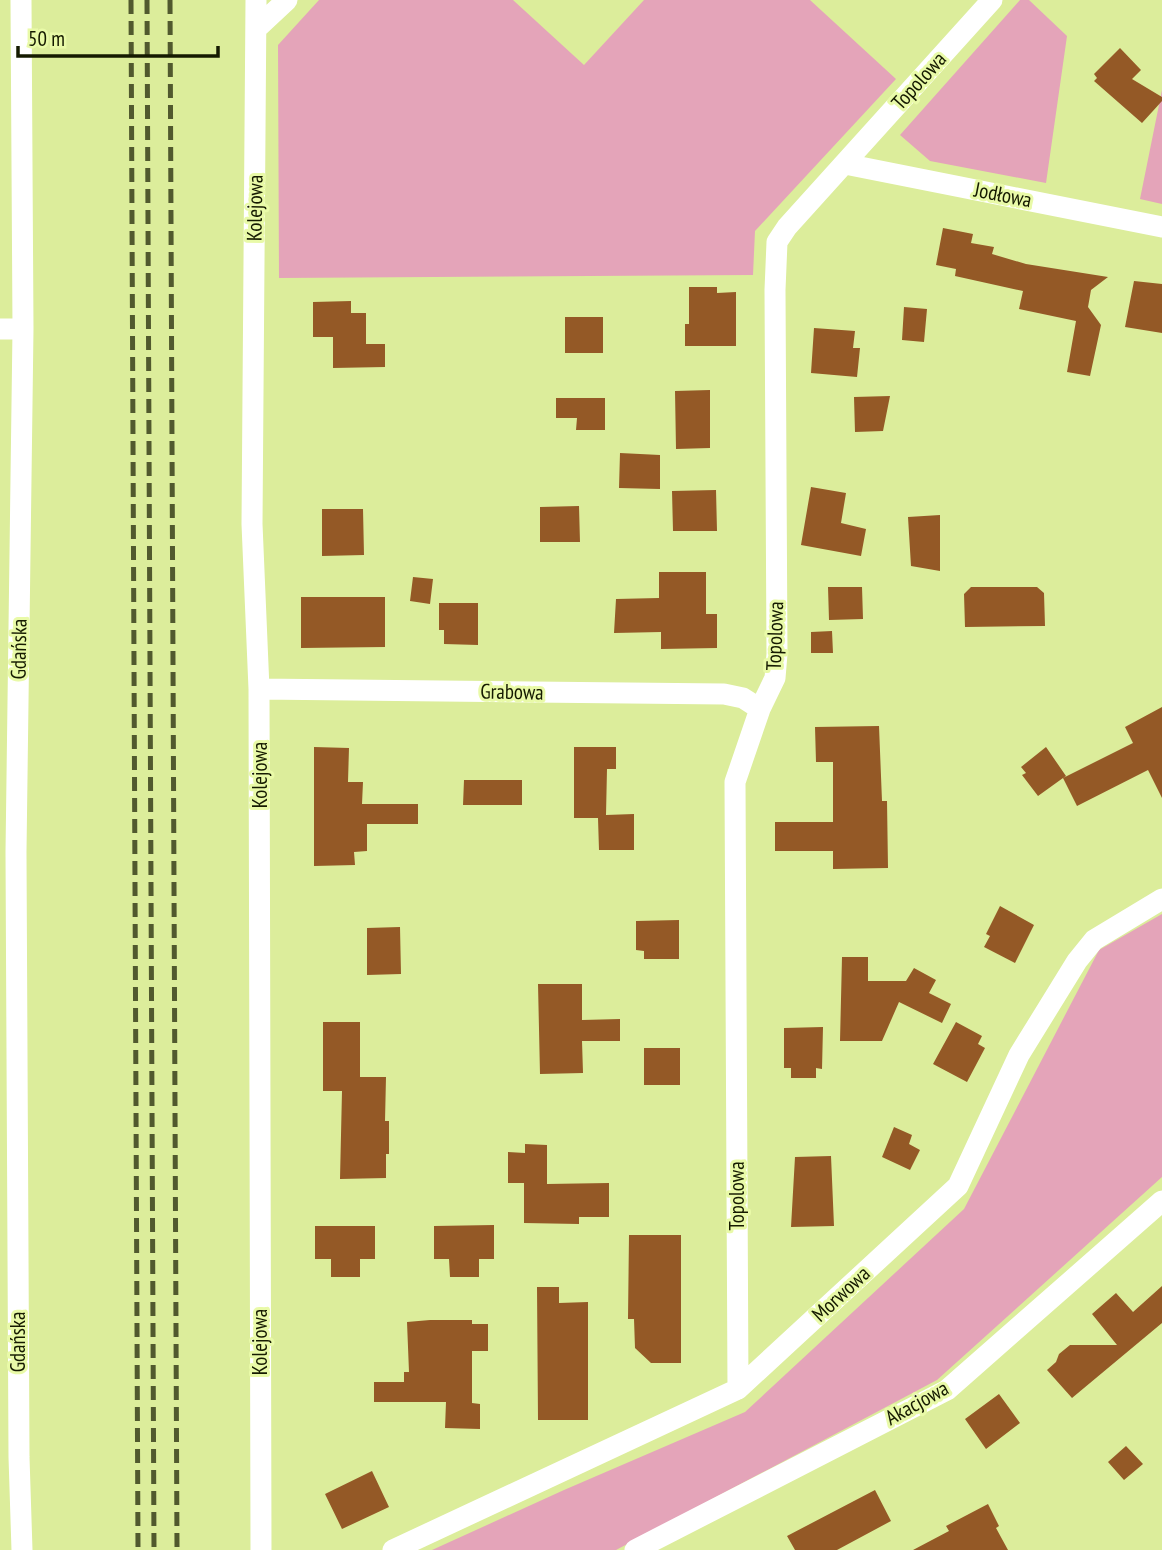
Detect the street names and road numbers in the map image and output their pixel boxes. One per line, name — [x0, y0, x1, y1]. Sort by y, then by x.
street label: Topolowa — [885, 46, 952, 115]
street label: Kolejowa — [240, 175, 269, 241]
street label: Jodłowa — [971, 176, 1034, 213]
street label: Topolowa — [760, 601, 789, 671]
street label: Gdańska — [4, 618, 33, 680]
street label: Grabowa — [480, 677, 544, 706]
street label: Kolejowa — [246, 742, 273, 808]
street label: Topolowa — [723, 1161, 750, 1231]
street label: Morwowa — [806, 1260, 875, 1327]
street label: Kolejowa — [246, 1309, 273, 1375]
street label: Gdańska — [4, 1312, 31, 1372]
street label: Akacjowa — [880, 1374, 953, 1431]

